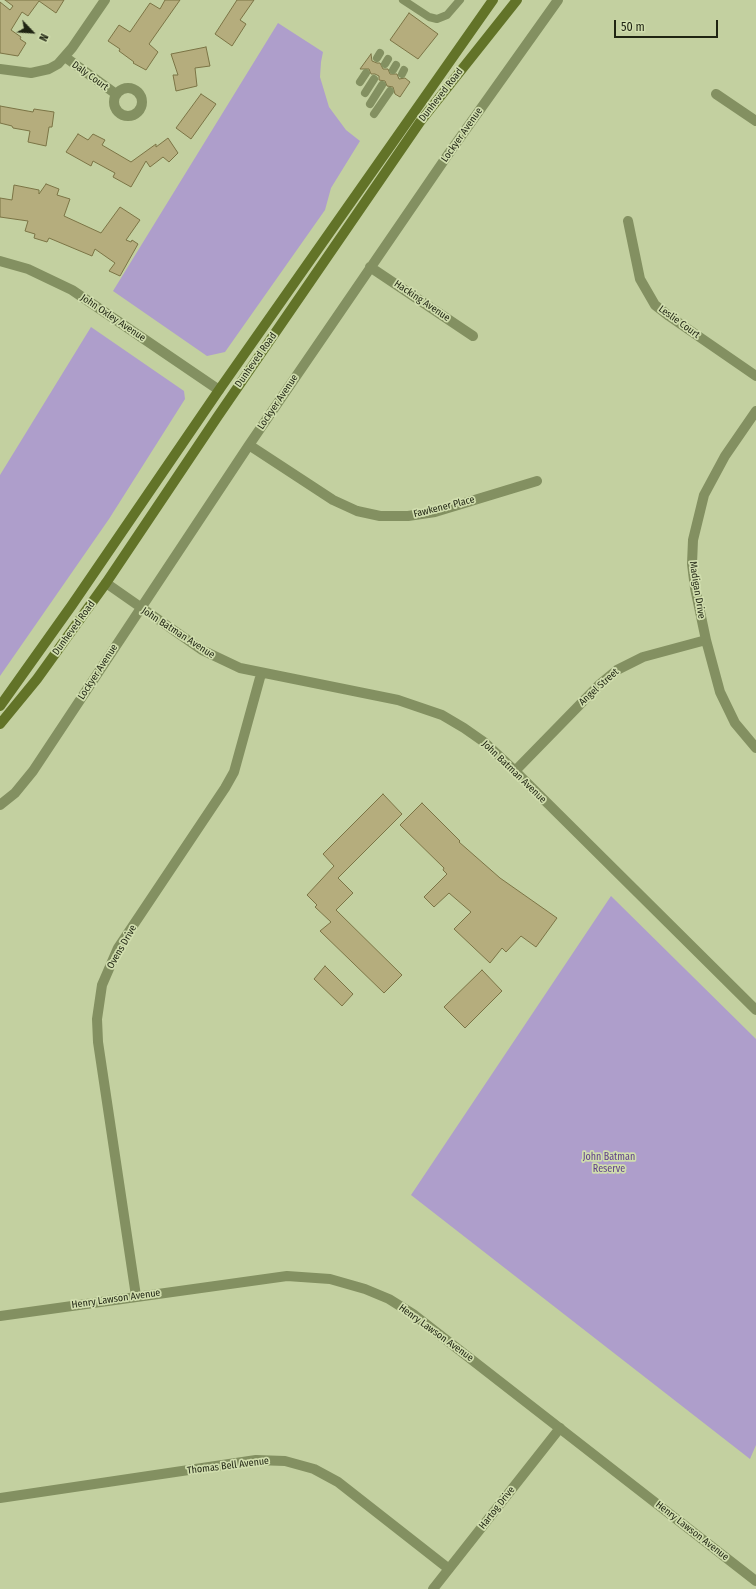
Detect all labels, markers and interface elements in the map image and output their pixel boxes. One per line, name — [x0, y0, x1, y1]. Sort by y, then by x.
north arrow — [12, 12, 52, 52]
scale bar — [616, 12, 720, 38]
text: 50 m — [621, 20, 645, 34]
text: N — [36, 32, 51, 43]
street label: Daly Court — [69, 59, 111, 93]
street label: Dunheved Road — [416, 66, 466, 124]
street label: Lockyer Avenue — [439, 105, 485, 165]
street label: Hacking Avenue — [392, 278, 452, 324]
street label: John Oxley Avenue — [78, 292, 148, 344]
street label: Leslie Court — [656, 303, 702, 341]
street label: Dunheved Road — [233, 330, 279, 390]
street label: Lockyer Avenue — [255, 372, 301, 432]
street label: Fawkener Place — [412, 494, 476, 520]
street label: Madigan Drive — [687, 560, 707, 620]
street label: Dunheved Road — [50, 598, 98, 658]
street label: John Batman Avenue — [139, 605, 217, 661]
street label: Lockyer Avenue — [76, 642, 120, 702]
street label: Angel Street — [577, 666, 621, 708]
street label: John Batman Avenue — [479, 738, 549, 806]
street label: Ovens Drive — [105, 923, 139, 971]
park label: John Batman Reserve — [583, 1151, 635, 1174]
street label: Henry Lawson Avenue — [71, 1287, 161, 1311]
street label: Henry Lawson Avenue — [396, 1302, 476, 1364]
street label: Thomas Bell Avenue — [186, 1455, 270, 1477]
street label: Hartog Drive — [477, 1484, 517, 1532]
street label: Henry Lawson Avenue — [653, 1499, 731, 1563]

